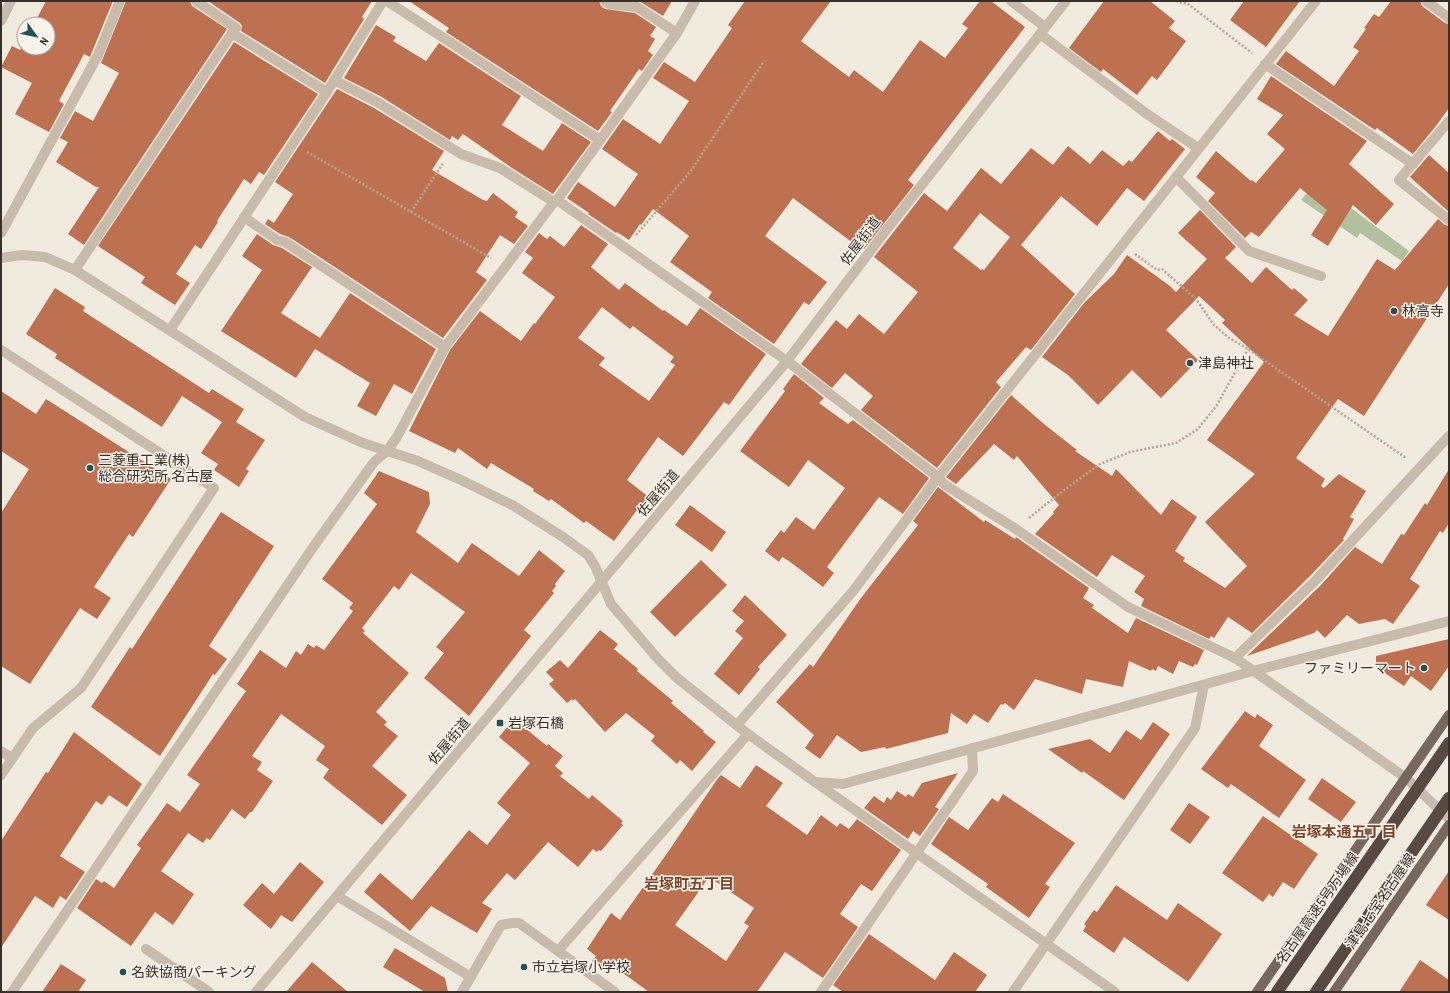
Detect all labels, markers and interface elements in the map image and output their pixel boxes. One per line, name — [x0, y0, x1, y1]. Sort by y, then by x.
north arrow — [16, 16, 56, 56]
text: N — [37, 35, 52, 48]
street label: 佐屋街道 — [836, 213, 884, 269]
place label: 林高寺 — [1402, 302, 1444, 320]
marker: 林高寺 — [1389, 306, 1399, 316]
place label: 津島神社 — [1198, 354, 1254, 372]
marker: 津島神社 — [1185, 358, 1195, 368]
place label: 三菱重工業(株) 総合研究所 名古屋 — [98, 451, 213, 485]
marker: 三菱重工業(株) 総合研究所 名古屋 — [85, 463, 95, 473]
street label: 佐屋街道 — [633, 466, 683, 520]
place label: ファミリーマート — [1304, 659, 1416, 677]
marker: ファミリーマート — [1419, 663, 1429, 673]
street label: 佐屋街道 — [424, 714, 474, 768]
place label: 岩塚石橋 — [508, 714, 564, 732]
marker: 岩塚石橋 — [495, 718, 505, 728]
district label: 岩塚本通五丁目 — [1291, 821, 1397, 842]
street label: 名古屋高速5号万場線 — [1272, 849, 1362, 967]
street label: 津島七宝名古屋線 — [1341, 850, 1419, 952]
district label: 岩塚町五丁目 — [644, 873, 734, 894]
place label: 市立岩塚小学校 — [532, 958, 630, 976]
marker: 市立岩塚小学校 — [519, 962, 529, 972]
place label: 名鉄協商パーキング — [131, 963, 257, 981]
marker: 名鉄協商パーキング — [118, 967, 128, 977]

